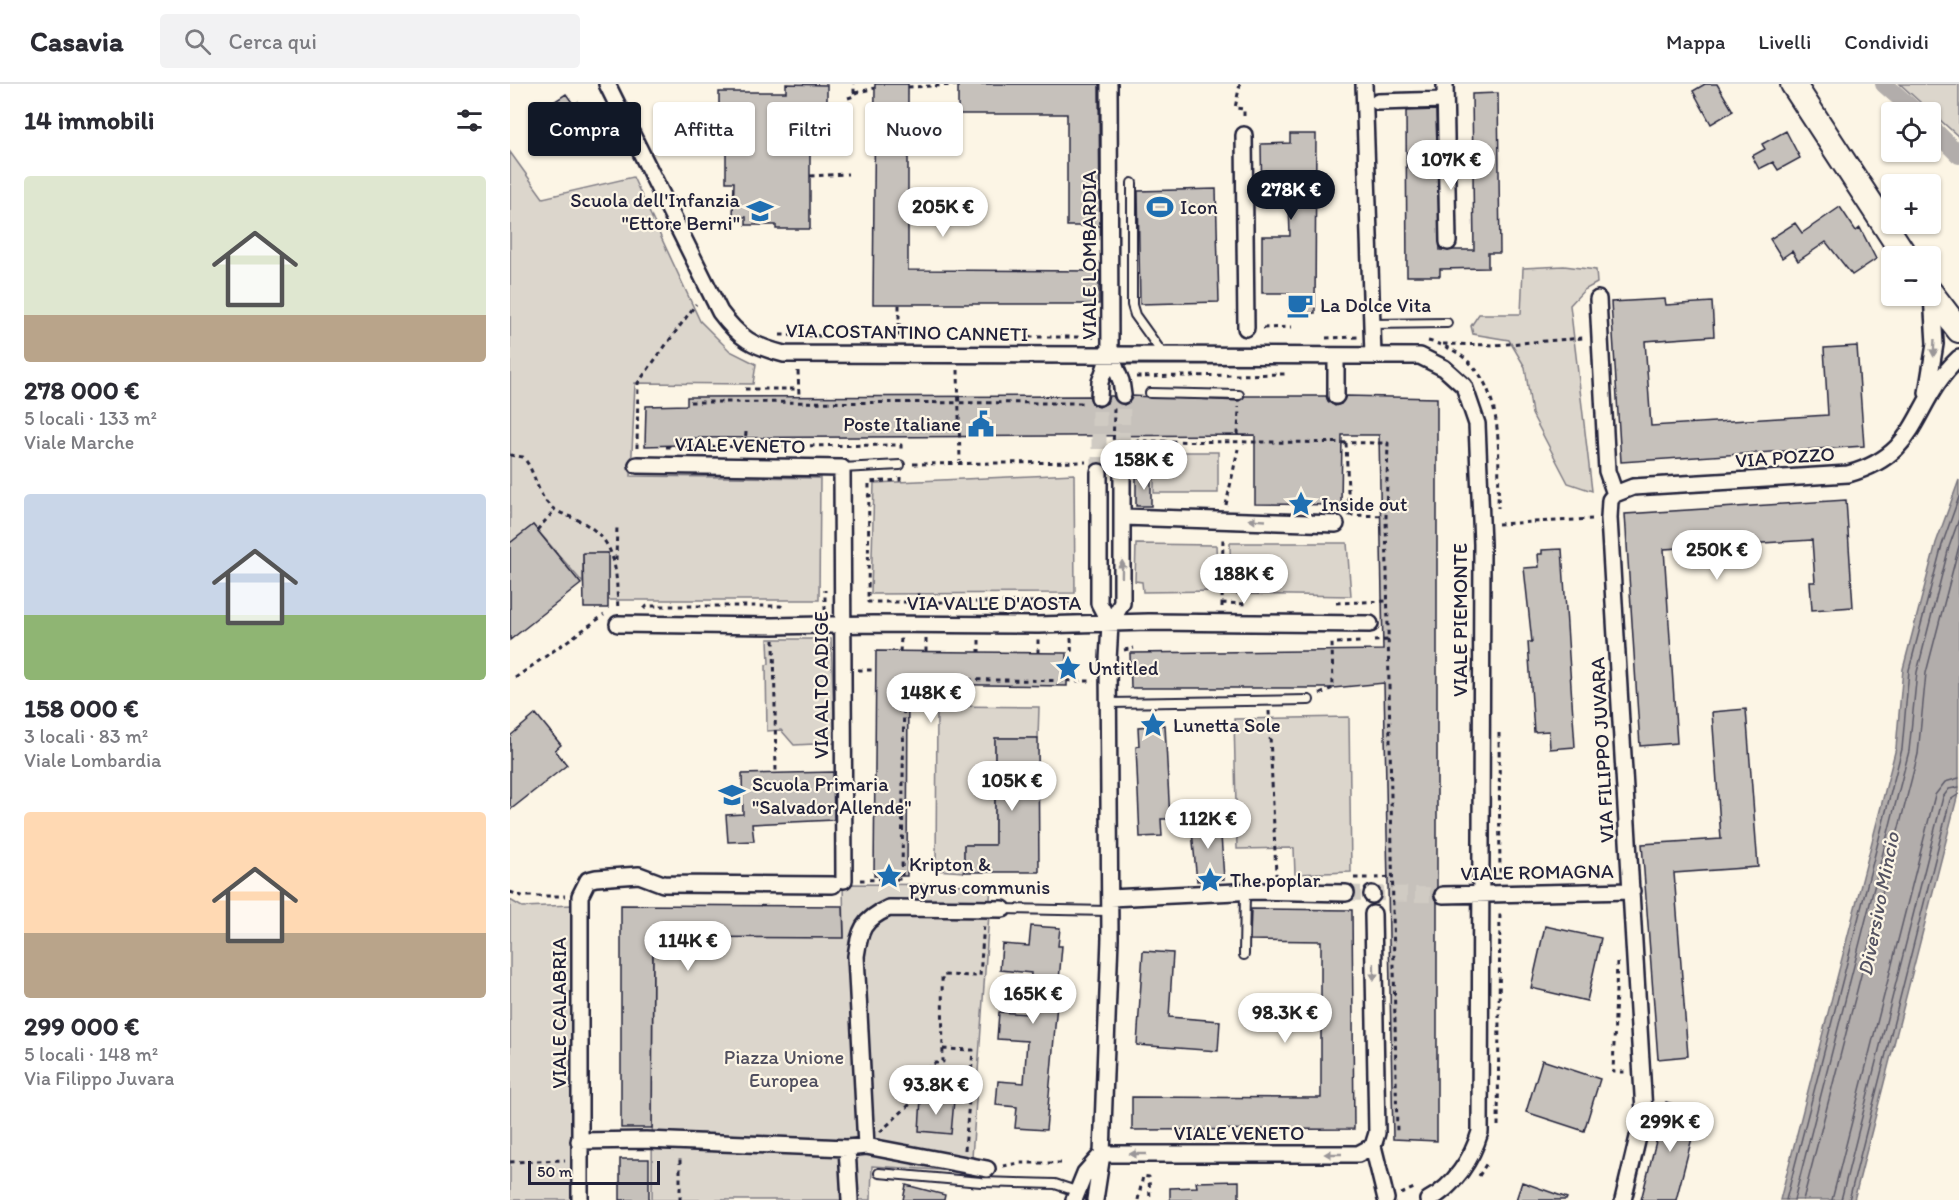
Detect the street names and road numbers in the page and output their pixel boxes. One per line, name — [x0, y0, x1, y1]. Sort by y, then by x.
street label: VIALE LOMBARDIA — [1077, 170, 1101, 340]
street label: VIA COSTANTINO CANNETI — [785, 318, 1029, 346]
street label: VIALE VENETO — [674, 432, 806, 458]
street label: VIA POZZO — [1735, 442, 1835, 472]
street label: VIALE PIEMONTE — [1448, 543, 1472, 697]
street label: VIA VALLE D'AOSTA — [907, 591, 1082, 615]
street label: VIA ALTO ADIGE — [809, 611, 833, 759]
street label: VIA FILIPPO JUVARA — [1585, 656, 1619, 844]
street label: VIALE ROMAGNA — [1460, 859, 1614, 885]
street label: VIALE CALABRIA — [547, 937, 571, 1089]
street label: VIALE VENETO — [1174, 1121, 1304, 1145]

